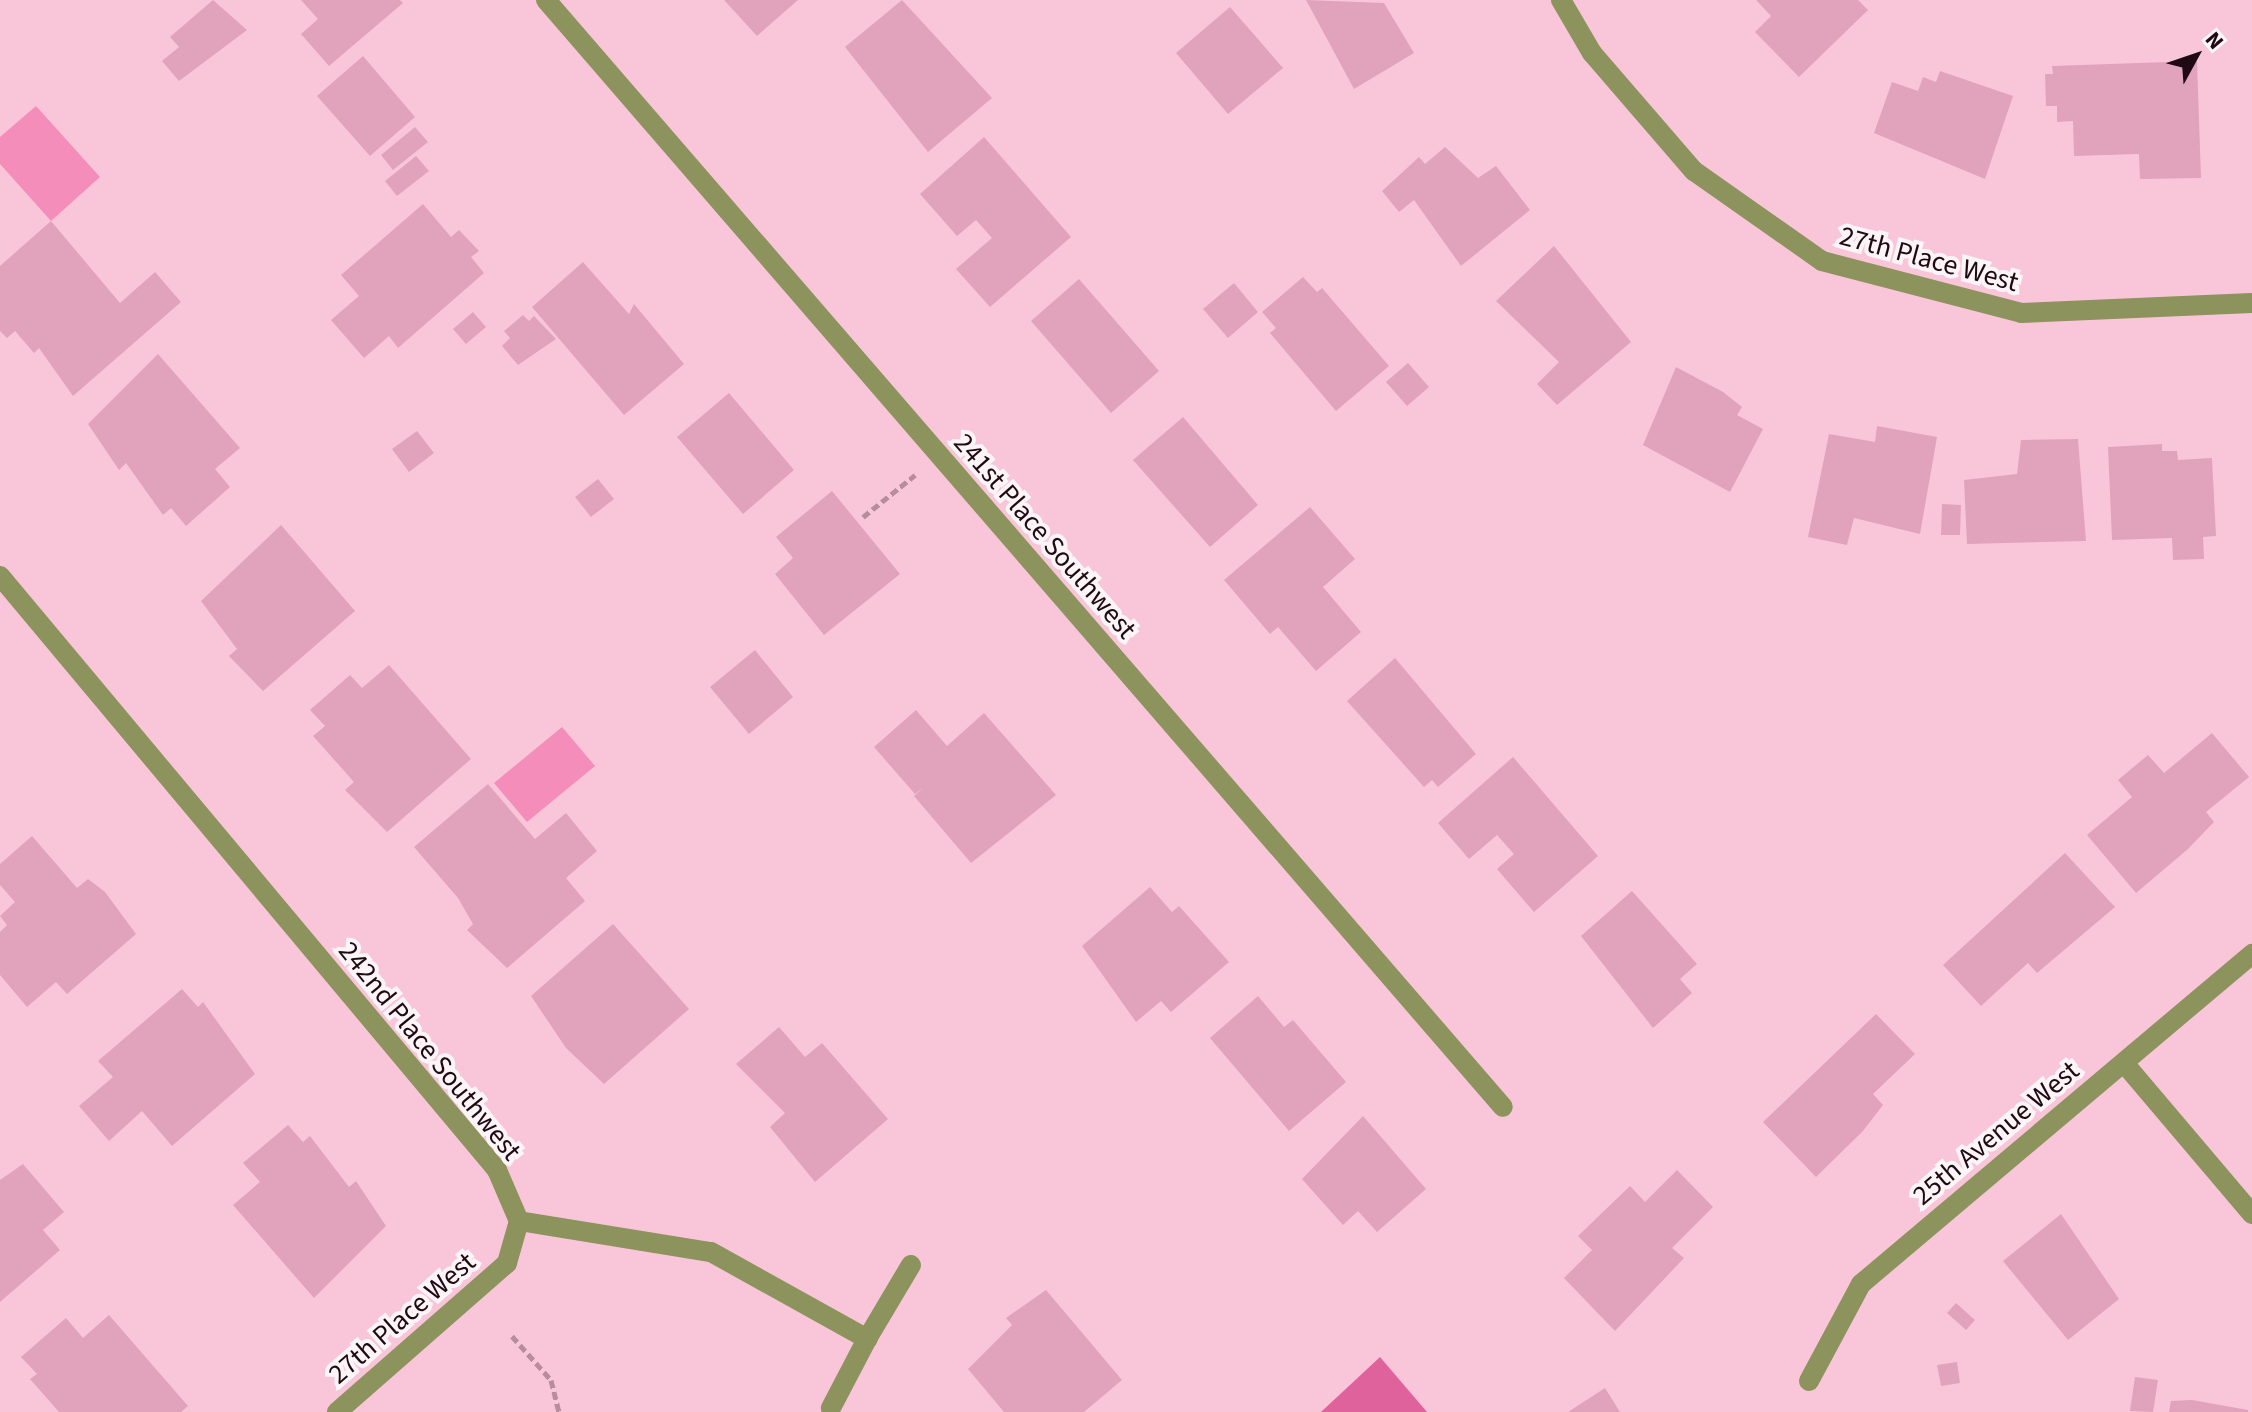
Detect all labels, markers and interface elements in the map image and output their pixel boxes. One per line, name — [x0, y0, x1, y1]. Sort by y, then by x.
north arrow — [2156, 16, 2236, 96]
text: N — [2197, 25, 2231, 56]
street label: 27th Place West — [1836, 219, 2022, 299]
street label: 241st Place Southwest — [947, 426, 1143, 646]
street label: 242nd Place Southwest — [331, 935, 529, 1167]
street label: 25th Avenue West — [1906, 1054, 2086, 1212]
street label: 27th Place West — [322, 1245, 482, 1391]

